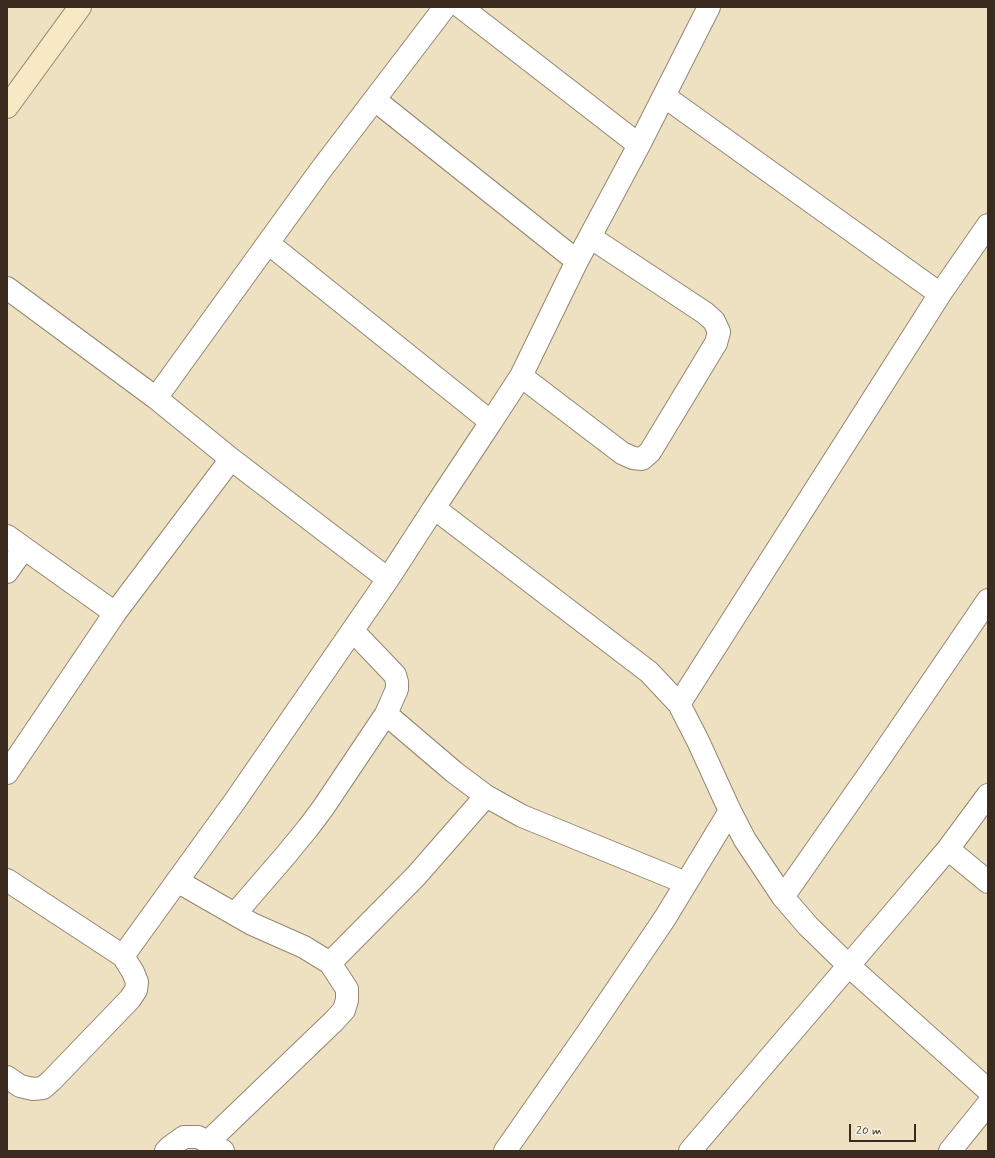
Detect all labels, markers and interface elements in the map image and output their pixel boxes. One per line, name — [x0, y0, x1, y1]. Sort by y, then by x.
scale bar — [851, 1116, 918, 1142]
text: 20 m — [856, 1123, 882, 1139]

